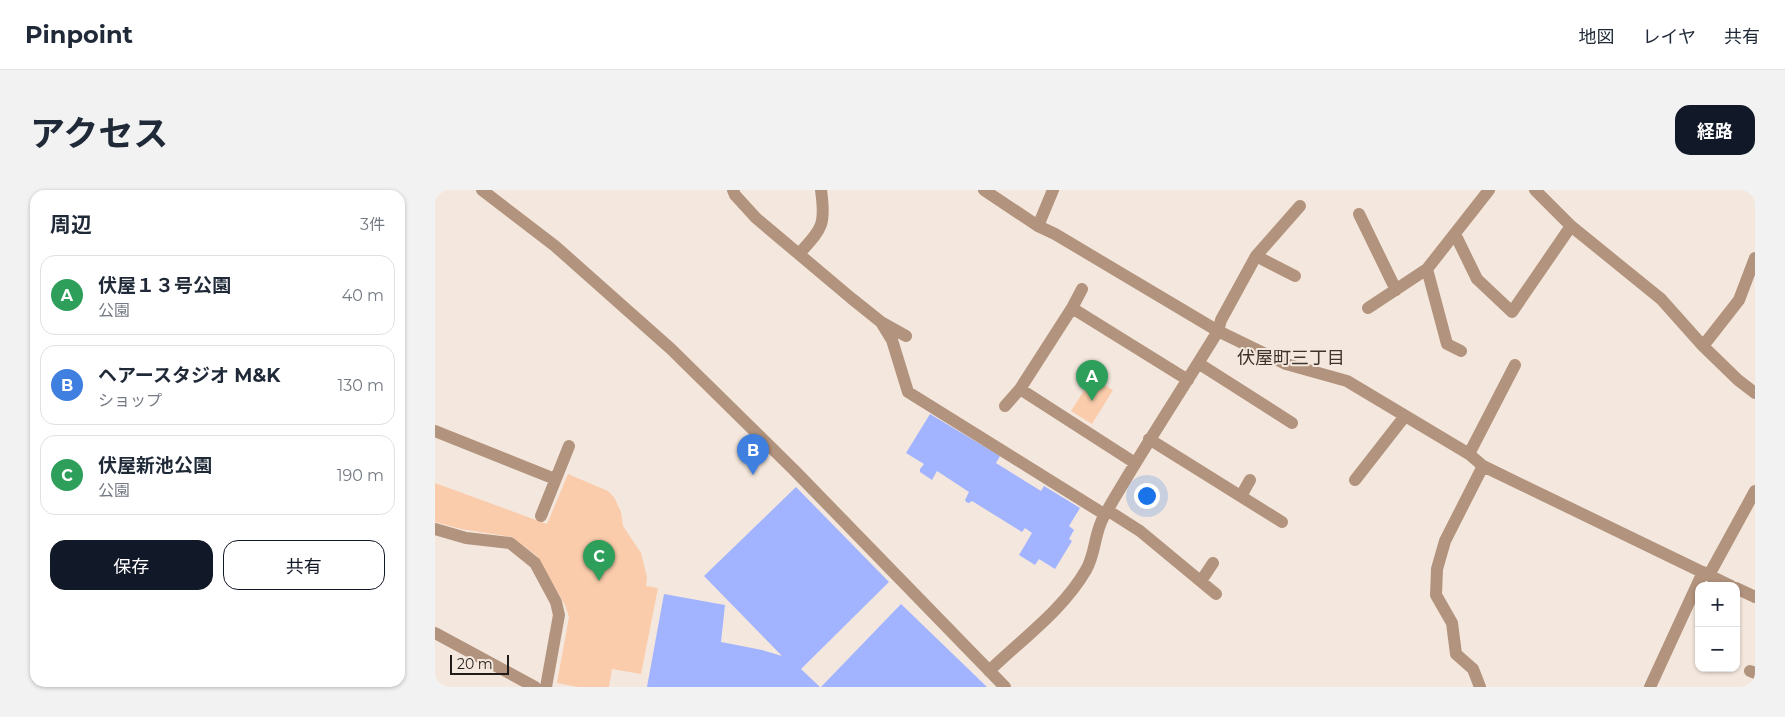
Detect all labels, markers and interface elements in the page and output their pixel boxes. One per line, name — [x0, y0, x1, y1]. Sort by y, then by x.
text: Pinpoint — [25, 20, 133, 49]
text: 地図 — [1579, 26, 1615, 48]
text: レイヤ — [1643, 26, 1696, 48]
text: 共有 — [1724, 26, 1760, 48]
button: 経路 — [1675, 105, 1755, 155]
text: アクセス — [30, 112, 168, 155]
text: 周辺 — [50, 212, 92, 237]
text: 3件 — [360, 215, 385, 234]
text: 伏屋１３号公園 — [98, 274, 231, 297]
text: A — [61, 286, 73, 305]
text: 40 m — [342, 286, 384, 305]
text: 公園 — [98, 301, 130, 320]
district label: 伏屋町三丁目 — [1237, 347, 1345, 369]
pin: A — [1076, 360, 1108, 401]
text: ヘアースタジオ M&K — [98, 364, 280, 387]
text: B — [61, 376, 73, 395]
text: 130 m — [337, 376, 384, 395]
text: ショップ — [98, 391, 162, 410]
pin: B — [737, 434, 769, 475]
text: 伏屋新池公園 — [98, 454, 212, 477]
text: C — [61, 466, 73, 485]
text: 190 m — [337, 466, 384, 485]
text: 公園 — [98, 481, 130, 500]
your location — [1134, 483, 1160, 509]
button: 保存 — [50, 540, 213, 590]
button: 共有 — [223, 540, 385, 590]
pin: C — [583, 540, 615, 581]
map controls — [1695, 582, 1740, 672]
button: + — [1695, 582, 1740, 627]
button: − — [1695, 627, 1740, 672]
scale bar — [450, 652, 509, 675]
text: 20 m — [457, 655, 493, 673]

